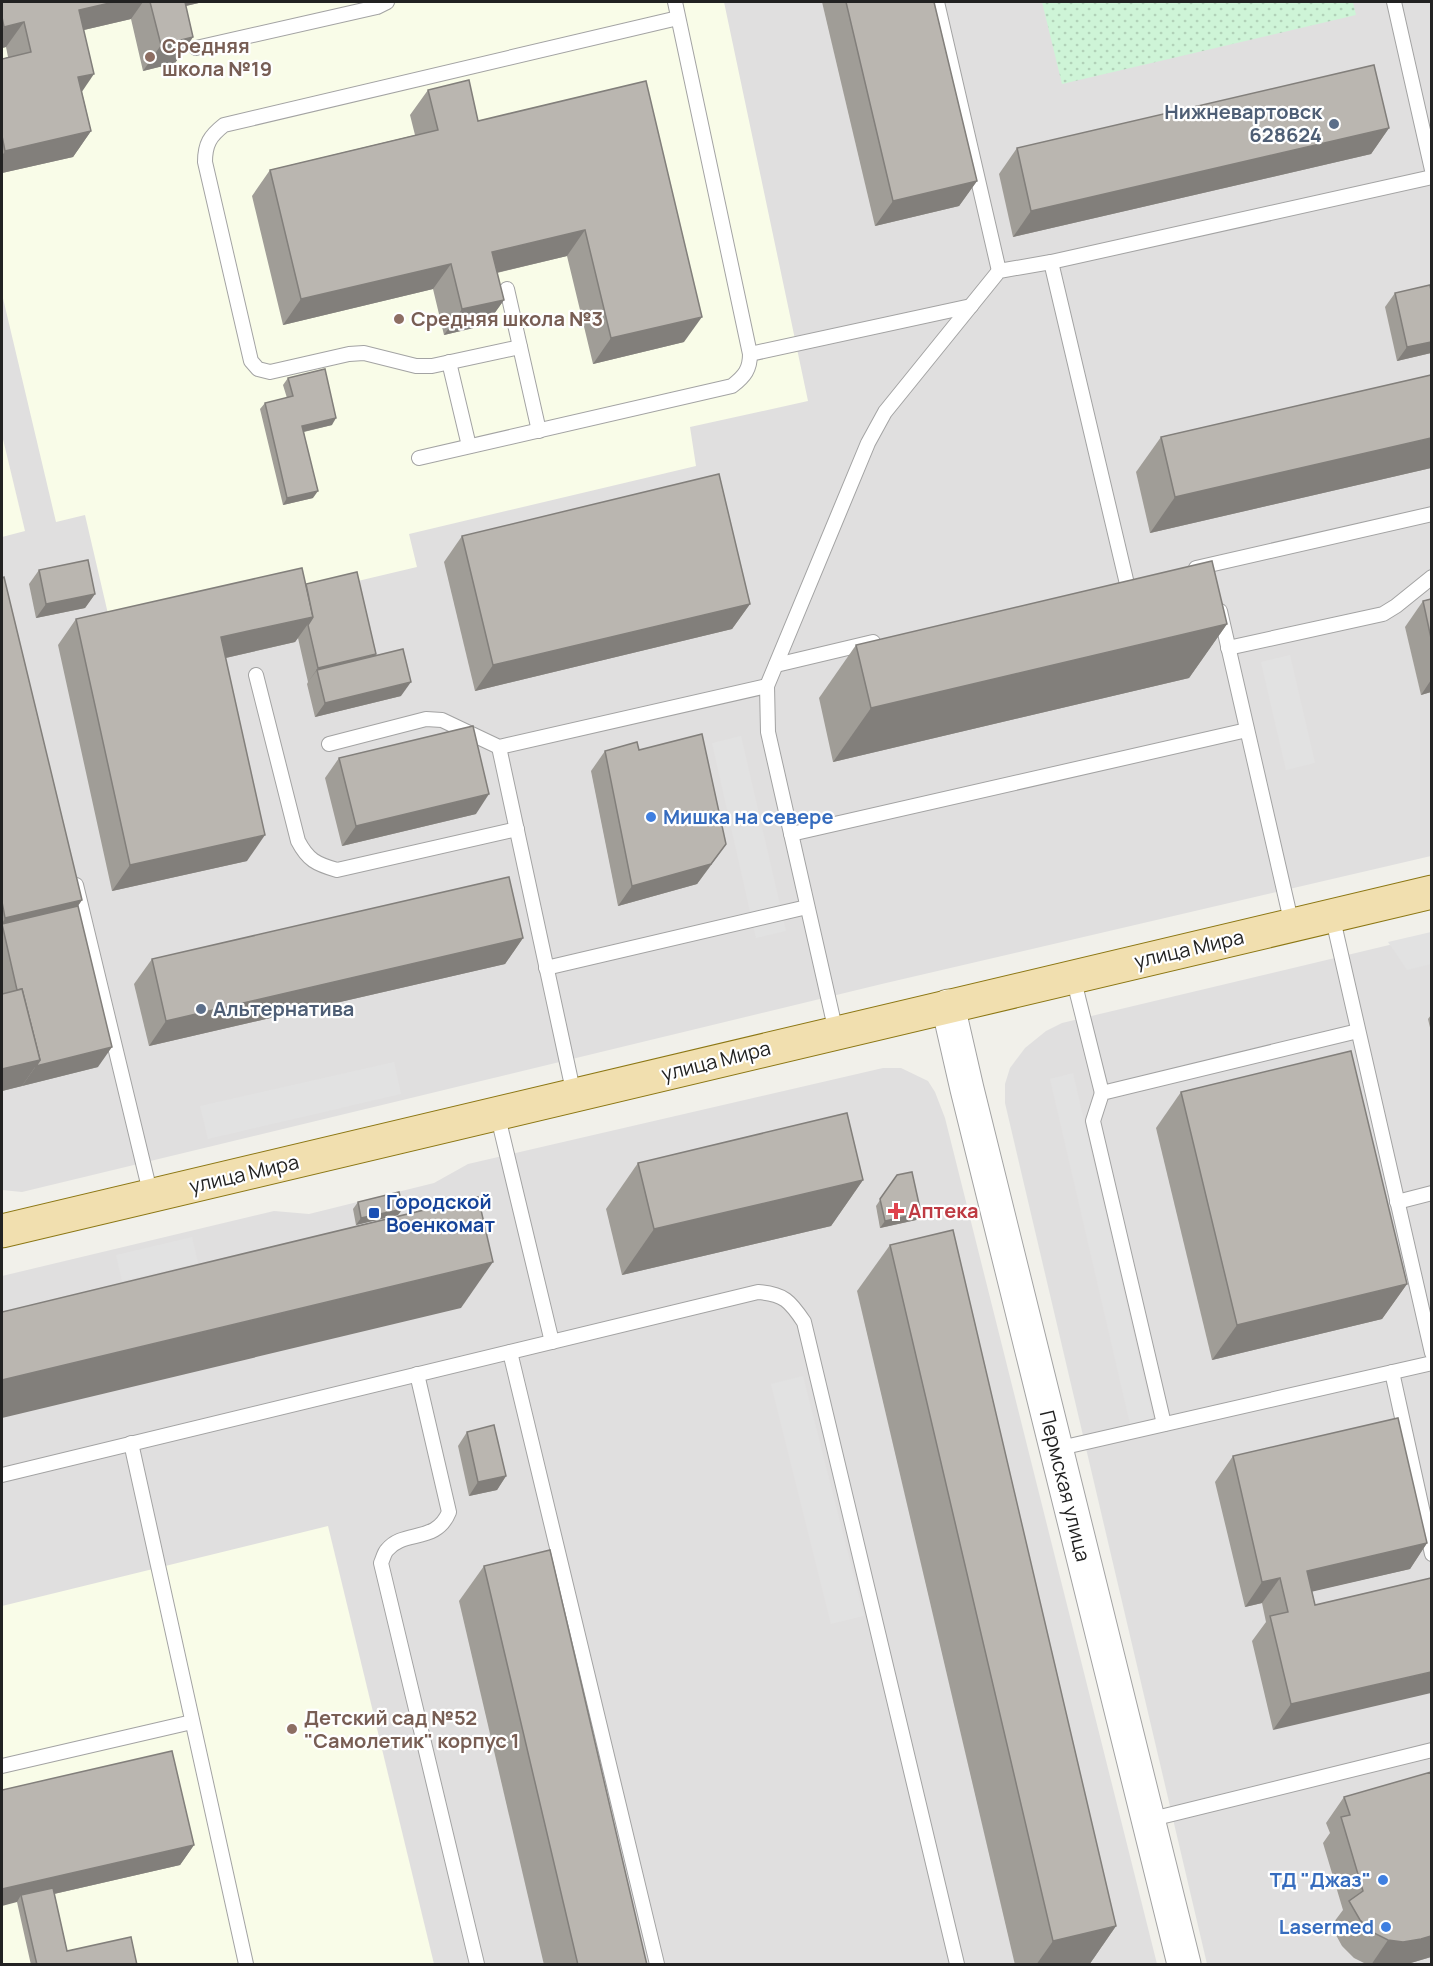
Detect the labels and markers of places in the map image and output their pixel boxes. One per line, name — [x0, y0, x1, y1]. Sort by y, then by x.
place label: Средняя школа №19 — [162, 32, 272, 82]
marker: Средняя школа №19 — [143, 50, 157, 64]
place label: Нижневартовск 628624 — [1164, 98, 1323, 148]
marker: Нижневартовск 628624 — [1327, 117, 1341, 131]
place label: Средняя школа №3 — [411, 305, 603, 332]
marker: Средняя школа №3 — [392, 312, 406, 326]
place label: Мишка на севере — [663, 803, 833, 830]
marker: Мишка на севере — [644, 810, 658, 824]
place label: Альтернатива — [213, 995, 354, 1022]
marker: Альтернатива — [194, 1002, 208, 1016]
place label: Городской Военкомат — [386, 1188, 495, 1238]
place label: Аптека — [908, 1197, 979, 1224]
marker: Аптека — [889, 1204, 903, 1218]
marker: Городской Военкомат — [367, 1206, 381, 1220]
place label: Детский сад №52 "Самолетик" корпус 1 — [304, 1704, 520, 1754]
marker: Детский сад №52 "Самолетик" корпус 1 — [285, 1722, 299, 1736]
place label: ТД "Джаз" — [1270, 1866, 1371, 1893]
marker: ТД "Джаз" — [1376, 1873, 1390, 1887]
place label: Lasermed — [1279, 1913, 1374, 1940]
marker: Lasermed — [1379, 1920, 1393, 1934]

